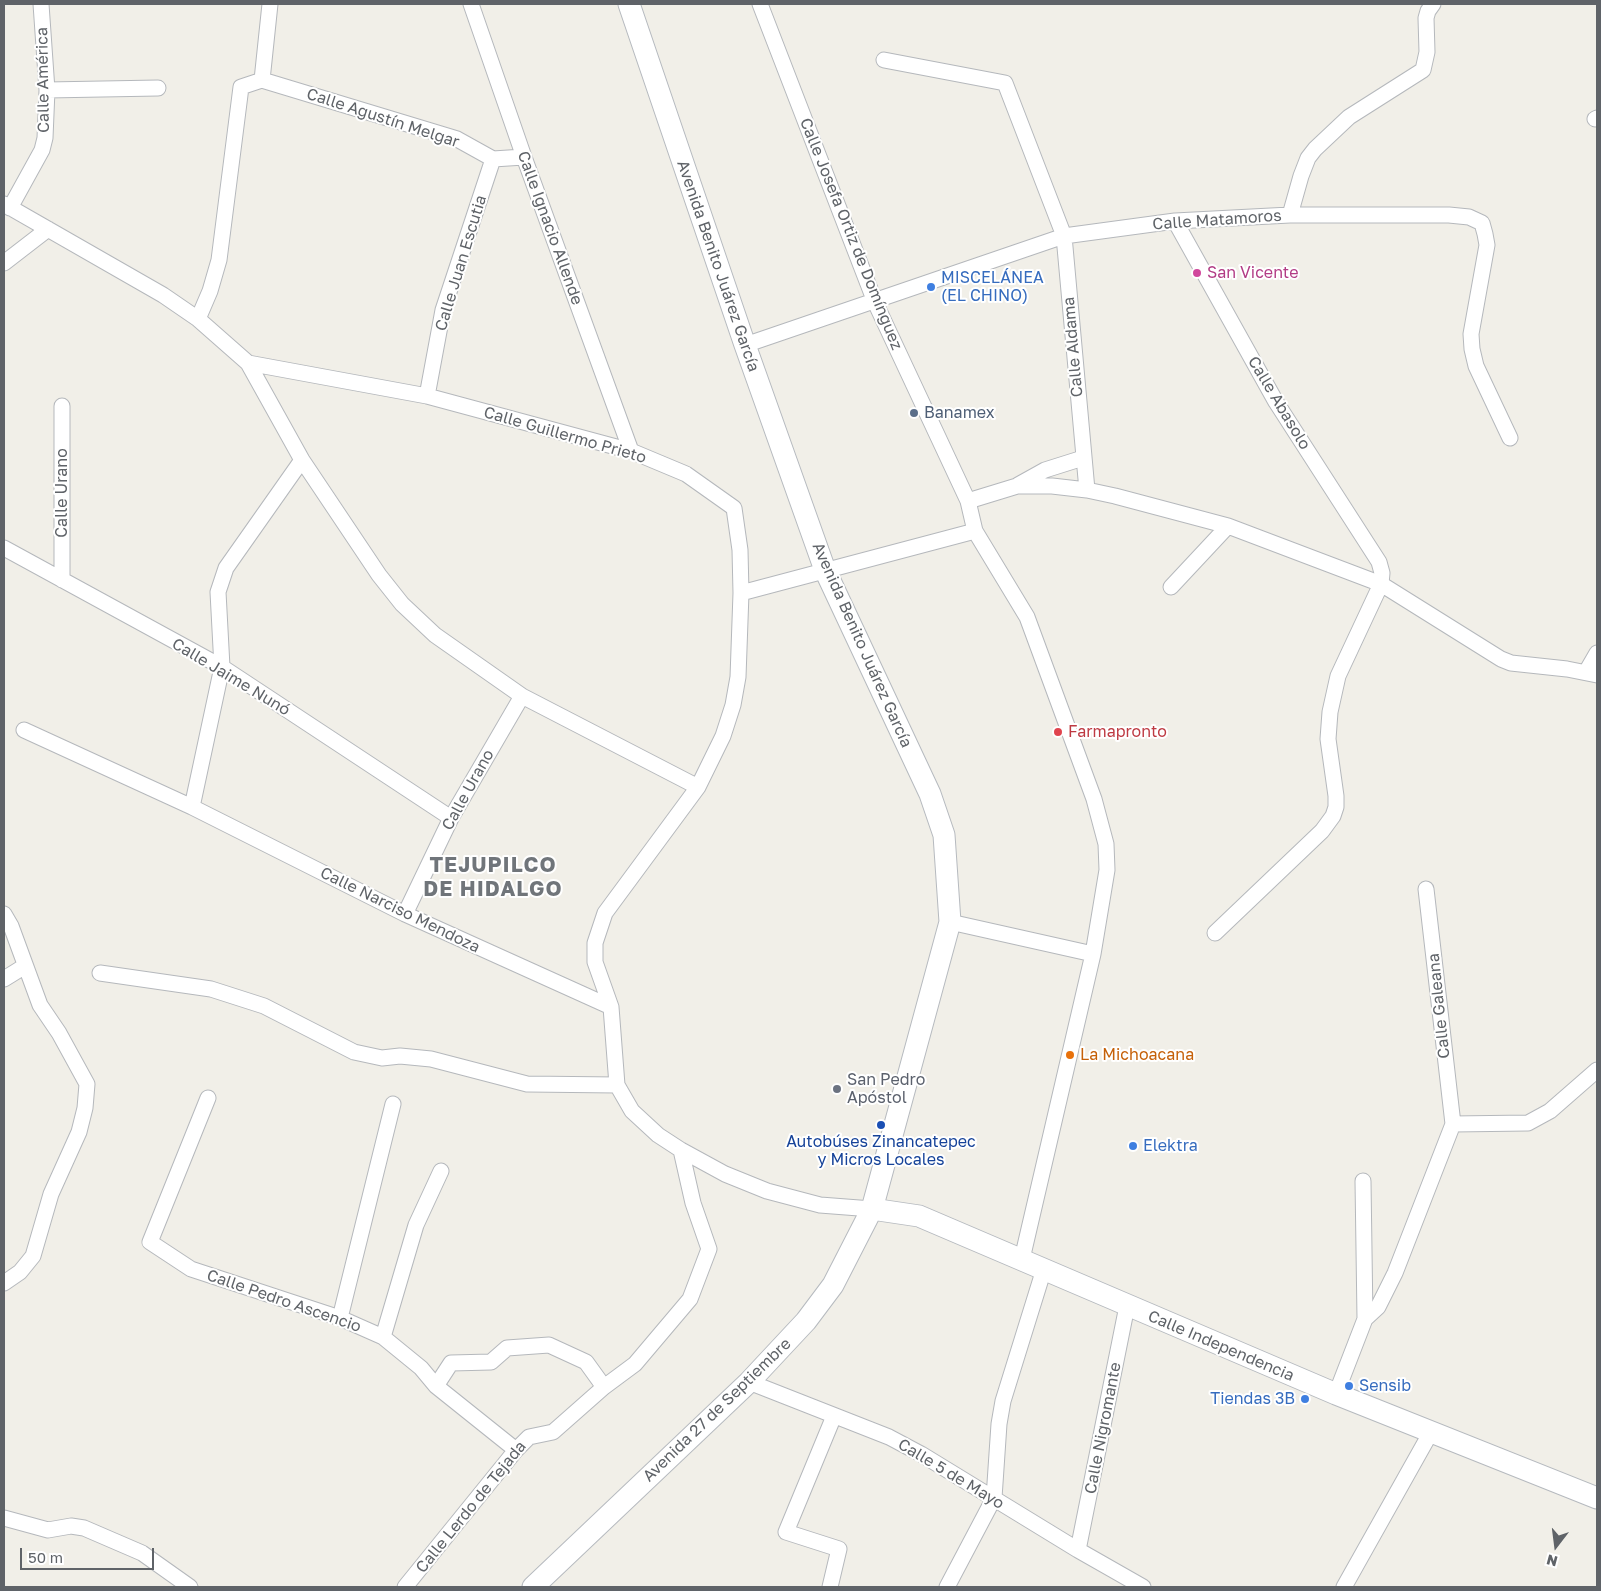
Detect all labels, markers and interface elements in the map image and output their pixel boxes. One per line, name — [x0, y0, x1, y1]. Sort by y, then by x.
street label: Calle América — [32, 27, 54, 133]
street label: Calle Agustín Melgar — [304, 84, 462, 152]
street label: Calle Josefa Ortiz de Domínguez — [796, 115, 906, 353]
street label: Calle Ignacio Allende — [513, 148, 587, 308]
street label: Avenida Benito Juárez García — [673, 158, 763, 374]
street label: Calle Juan Escutia — [431, 193, 491, 333]
street label: Calle Matamoros — [1152, 206, 1282, 234]
place label: San Vicente — [1207, 263, 1298, 283]
marker: San Vicente — [1191, 267, 1203, 279]
place label: MISCELÁNEA (EL CHINO) — [941, 268, 1044, 306]
marker: MISCELÁNEA (EL CHINO) — [925, 281, 937, 293]
street label: Calle Aldama — [1059, 296, 1087, 398]
street label: Calle Abasolo — [1244, 353, 1314, 453]
street label: Calle Guillermo Prieto — [482, 403, 648, 467]
place label: Banamex — [924, 403, 995, 423]
marker: Banamex — [908, 407, 920, 419]
street label: Calle Urano — [52, 448, 72, 538]
street label: Avenida Benito Juárez García — [808, 540, 916, 750]
street label: Calle Jaime Nunó — [169, 634, 293, 720]
place label: Farmapronto — [1068, 722, 1167, 742]
marker: Farmapronto — [1052, 726, 1064, 738]
street label: Calle Urano — [438, 746, 498, 834]
district label: TEJUPILCO DE HIDALGO — [422, 852, 564, 902]
street label: Calle Narciso Mendoza — [317, 863, 483, 957]
street label: Calle Galeana — [1424, 952, 1454, 1060]
place label: La Michoacana — [1080, 1045, 1194, 1065]
marker: La Michoacana — [1064, 1049, 1076, 1061]
place label: San Pedro Apóstol — [847, 1070, 925, 1108]
marker: San Pedro Apóstol — [831, 1083, 843, 1095]
marker: Autobúses Zinancatepec y Micros Locales — [875, 1119, 887, 1131]
place label: Autobúses Zinancatepec y Micros Locales — [786, 1132, 976, 1170]
place label: Elektra — [1143, 1136, 1198, 1156]
marker: Elektra — [1127, 1140, 1139, 1152]
street label: Calle Pedro Ascencio — [204, 1266, 364, 1336]
street label: Calle Independencia — [1145, 1306, 1297, 1386]
street label: Avenida 27 de Septiembre — [639, 1334, 795, 1486]
street label: Calle Nigromante — [1081, 1360, 1125, 1496]
place label: Sensib — [1359, 1376, 1411, 1396]
marker: Sensib — [1343, 1380, 1355, 1392]
place label: Tiendas 3B — [1210, 1389, 1295, 1409]
marker: Tiendas 3B — [1299, 1393, 1311, 1405]
street label: Calle 5 de Mayo — [894, 1435, 1008, 1513]
street label: Calle Lerdo de Tejada — [412, 1437, 530, 1577]
north arrow — [1531, 1521, 1581, 1571]
scale bar — [22, 1538, 156, 1570]
text: 50 m — [28, 1548, 63, 1566]
text: N — [1545, 1551, 1559, 1571]

